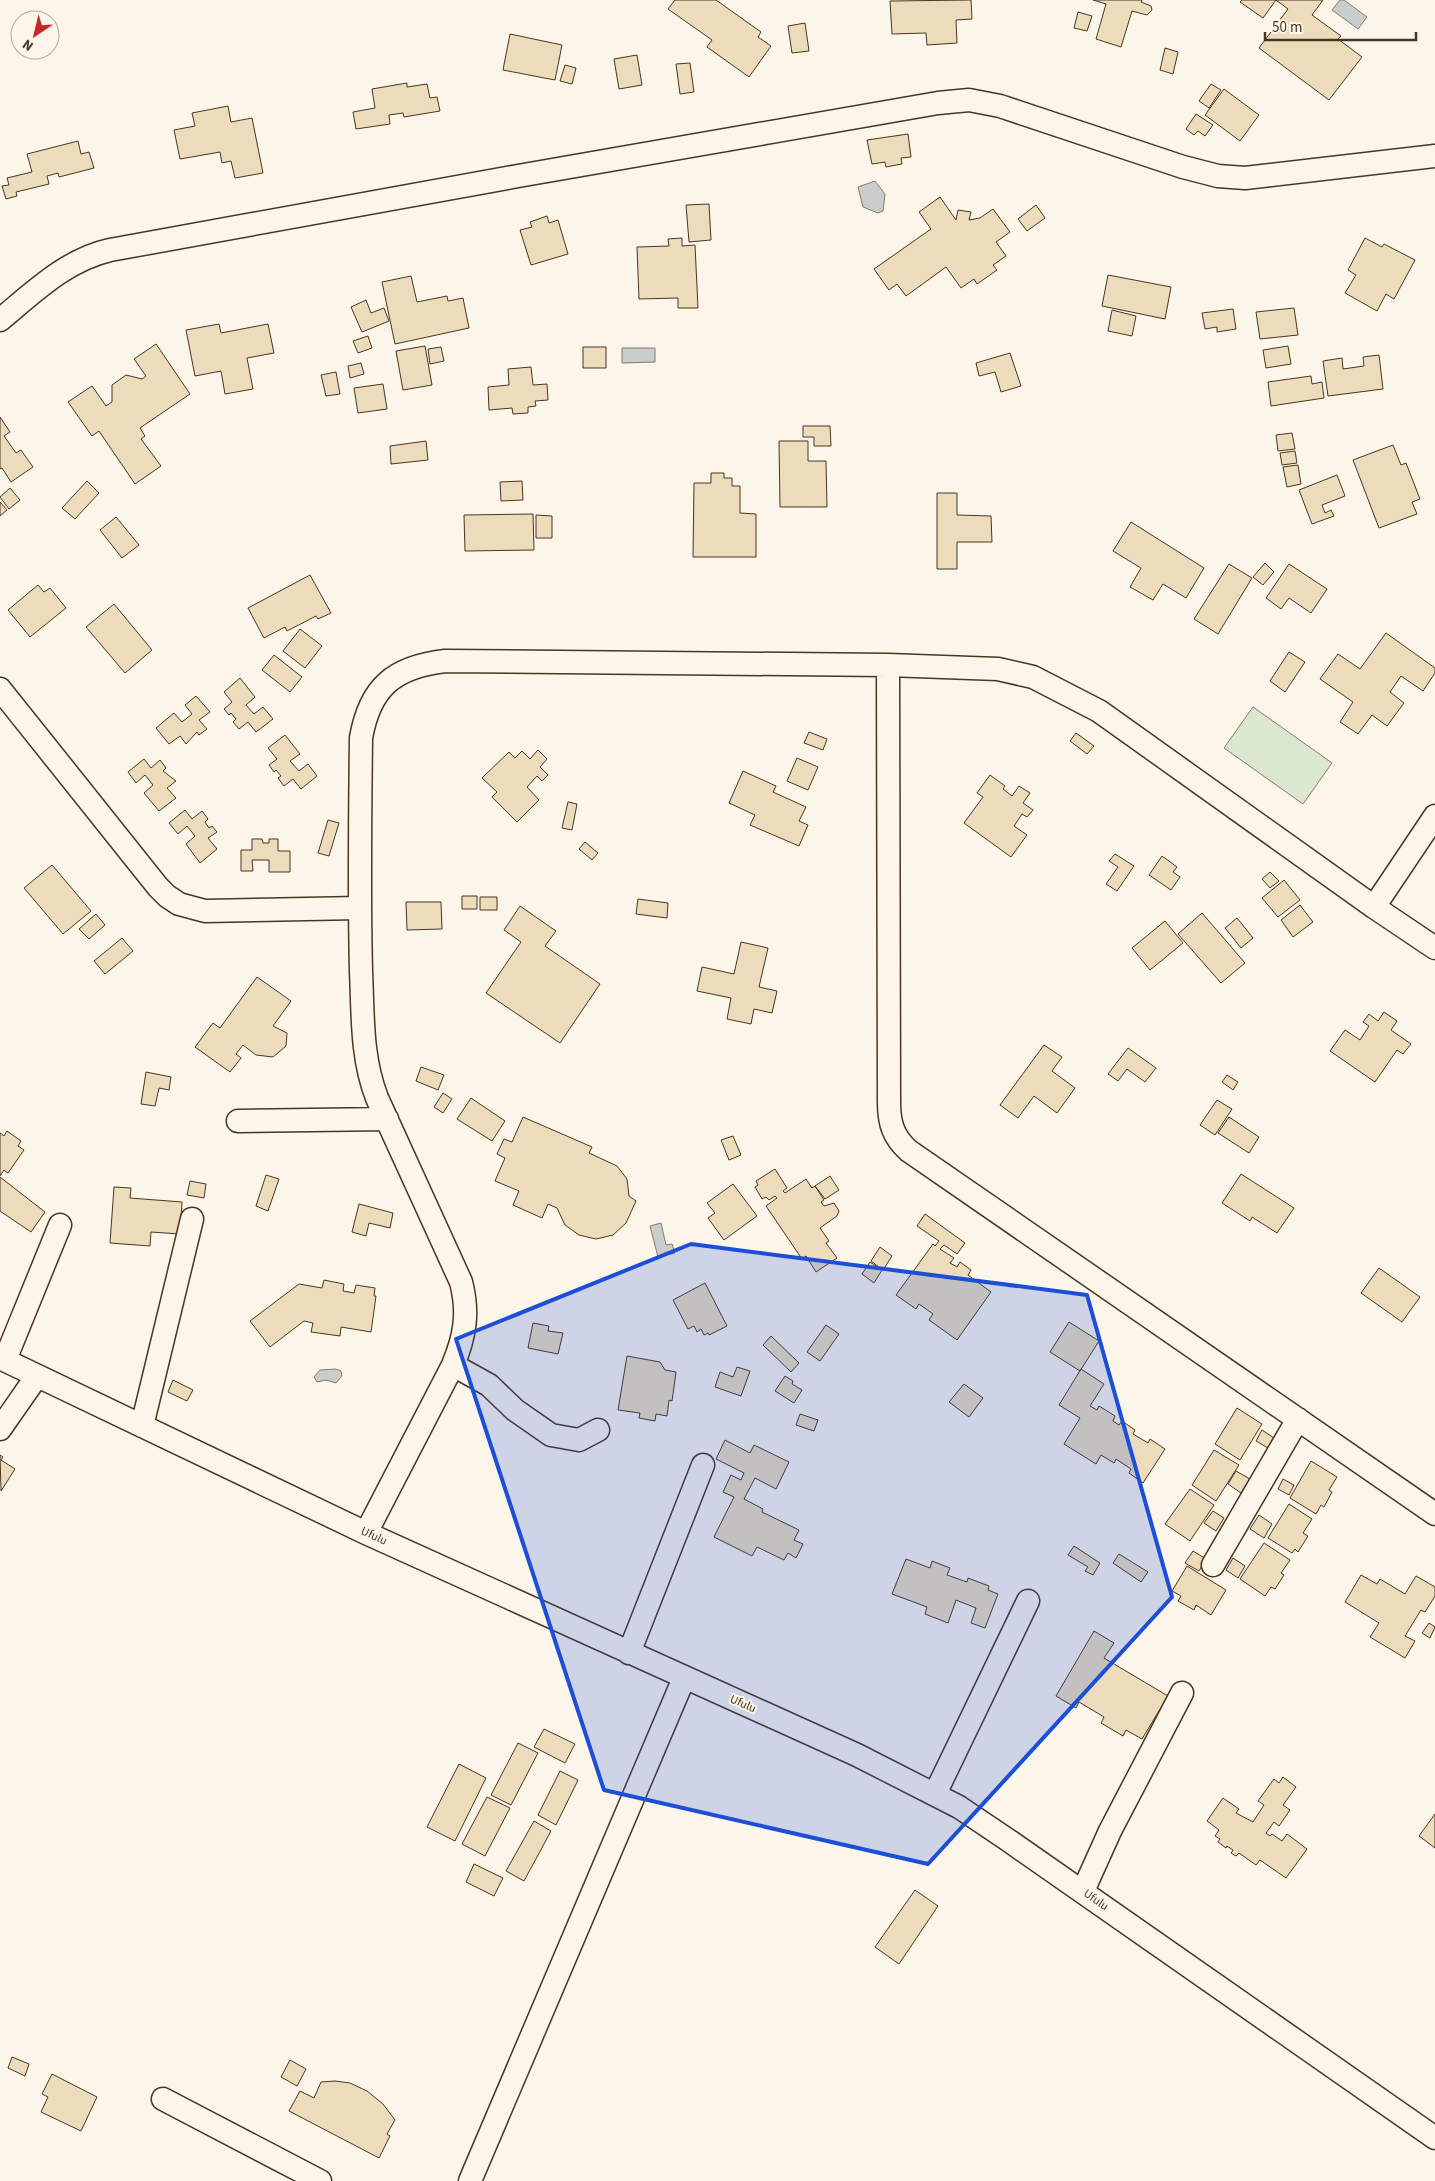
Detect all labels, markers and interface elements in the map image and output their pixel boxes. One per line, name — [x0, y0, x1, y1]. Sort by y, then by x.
north arrow — [10, 10, 60, 60]
scale bar — [1265, 10, 1416, 42]
text: 50 m — [1272, 17, 1302, 38]
text: N — [19, 34, 38, 56]
street label: Ufulu — [358, 1523, 390, 1549]
street label: Ufulu — [727, 1691, 759, 1717]
street label: Ufulu — [1080, 1885, 1112, 1915]

